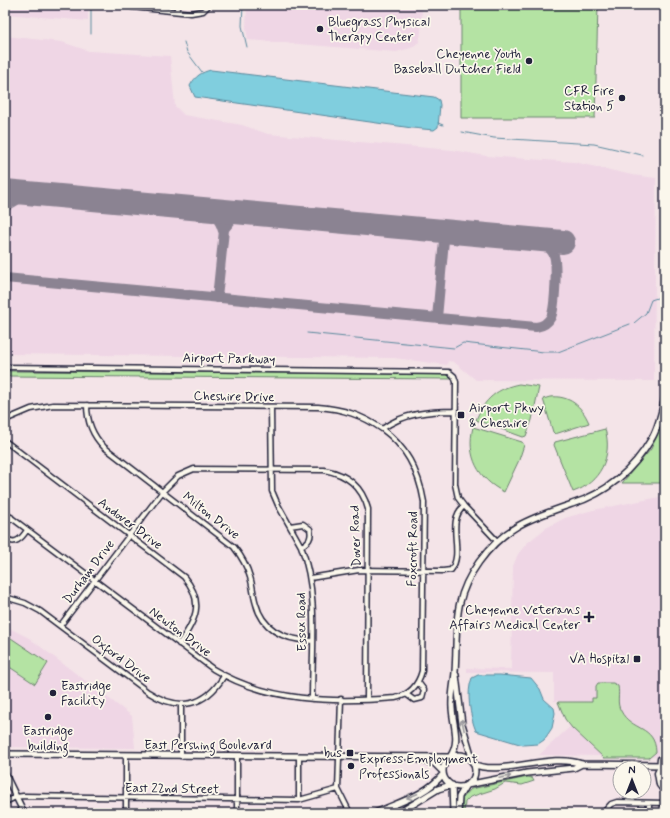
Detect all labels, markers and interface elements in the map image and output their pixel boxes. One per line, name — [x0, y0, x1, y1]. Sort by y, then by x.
place label: Bluegrass Physical Therapy Center — [328, 14, 430, 46]
marker: Bluegrass Physical Therapy Center — [315, 24, 325, 34]
place label: Cheyenne Youth Baseball Dutcher Field — [394, 46, 521, 78]
marker: Cheyenne Youth Baseball Dutcher Field — [524, 56, 534, 66]
place label: CFR Fire Station 5 — [564, 83, 614, 115]
marker: CFR Fire Station 5 — [617, 93, 627, 103]
street label: Airport Parkway — [182, 350, 276, 368]
street label: Cheshire Drive — [193, 388, 275, 406]
place label: Airport Pkwy & Cheshire — [469, 400, 544, 432]
marker: Airport Pkwy & Cheshire — [456, 410, 466, 420]
street label: Milton Drive — [179, 488, 243, 544]
street label: Andover Drive — [94, 494, 166, 554]
street label: Dover Road — [346, 505, 366, 567]
street label: Foxcroft Road — [404, 511, 422, 587]
street label: Durham Drive — [59, 536, 119, 607]
street label: Essex Road — [293, 592, 311, 652]
place label: Cheyenne Veterans Affairs Medical Center — [449, 602, 581, 634]
street label: Newton Drive — [145, 603, 215, 661]
marker: Cheyenne Veterans Affairs Medical Center — [583, 611, 595, 623]
street label: Oxford Drive — [87, 631, 154, 689]
place label: VA Hospital — [569, 651, 629, 668]
marker: VA Hospital — [632, 654, 642, 664]
place label: Eastridge Facility — [61, 678, 111, 710]
marker: Eastridge Facility — [48, 688, 58, 698]
marker: Eastridge building — [43, 712, 53, 722]
one-way arrow — [458, 719, 466, 732]
place label: Eastridge building — [23, 723, 73, 757]
street label: East Pershing Boulevard — [144, 737, 272, 756]
place label: bus — [324, 745, 342, 762]
marker: bus — [345, 748, 355, 758]
place label: Express Employment Professionals — [359, 751, 478, 783]
north arrow — [612, 760, 652, 800]
marker: Express Employment Professionals — [346, 761, 356, 771]
text: N — [628, 764, 636, 778]
one-way arrow — [498, 773, 511, 781]
street label: East 22nd Street — [125, 780, 219, 798]
one-way arrow — [407, 793, 419, 801]

